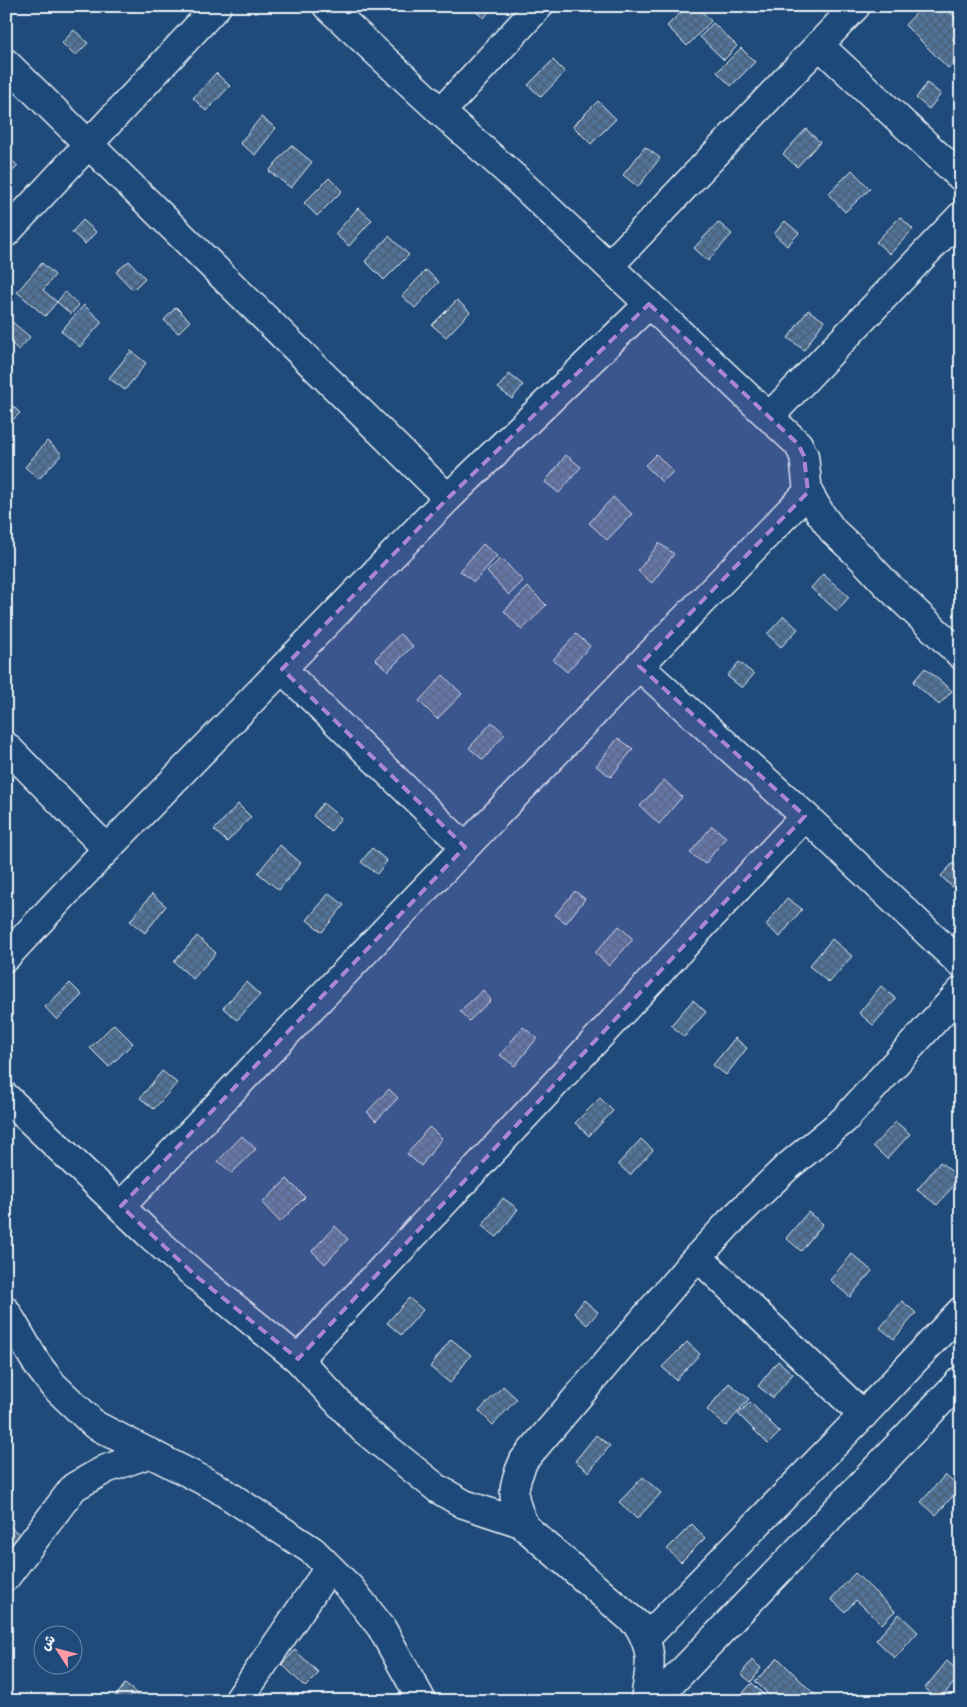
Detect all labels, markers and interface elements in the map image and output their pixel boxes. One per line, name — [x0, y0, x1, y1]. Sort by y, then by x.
north arrow — [32, 1624, 82, 1674]
text: ش — [36, 1631, 59, 1654]

